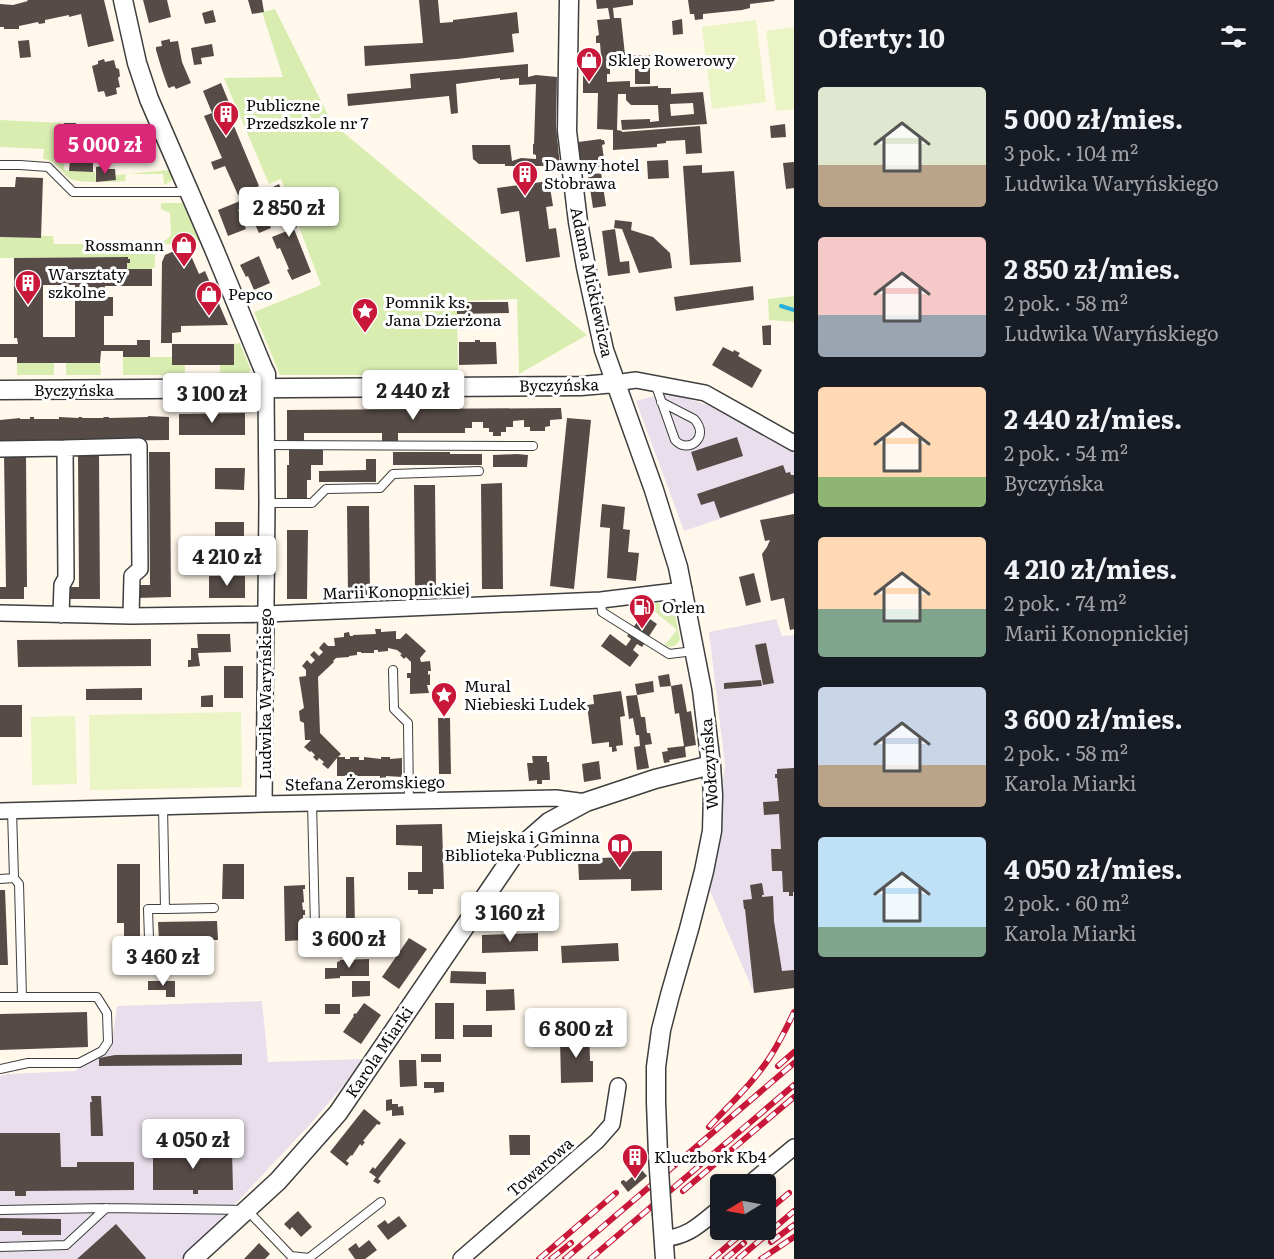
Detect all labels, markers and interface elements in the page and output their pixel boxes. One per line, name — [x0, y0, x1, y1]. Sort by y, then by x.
text: Oferty: 10 — [818, 17, 945, 56]
icon: filters — [1217, 20, 1250, 53]
shop icon: Sklep Rowerowy — [574, 45, 604, 83]
place label: Sklep Rowerowy — [608, 47, 736, 71]
place label: Publiczne Przedszkole nr 7 — [246, 92, 369, 134]
text: 5 000 zł/mies. — [1004, 98, 1183, 137]
building icon: Publiczne Przedszkole nr 7 — [211, 99, 241, 137]
icon: home — [866, 111, 938, 183]
pin: 5 000 zł — [43, 124, 167, 175]
text: 5 000 zł — [68, 128, 142, 158]
text: 3 pok. · 104 m² — [1004, 137, 1138, 167]
place label: Dawny hotel Stobrawa — [544, 152, 640, 194]
building icon: Dawny hotel Stobrawa — [510, 159, 540, 197]
text: Ludwika Waryńskiego — [1004, 167, 1219, 197]
pin: 2 850 zł — [227, 187, 351, 238]
text: 2 850 zł — [253, 191, 325, 221]
street label: Adama Mickiewicza — [565, 204, 621, 360]
shop icon: Rossmann — [169, 230, 199, 268]
place label: Rossmann — [84, 232, 164, 256]
text: 2 850 zł/mies. — [1004, 248, 1180, 287]
place label: Warsztaty szkolne — [48, 261, 127, 303]
icon: home — [866, 261, 938, 333]
building icon: Warsztaty szkolne — [13, 268, 43, 306]
shop icon: Pepco — [194, 279, 224, 317]
place label: Pepco — [228, 281, 273, 305]
text: 2 pok. · 58 m² — [1004, 287, 1128, 317]
place label: Pomnik ks. Jana Dzierżona — [385, 289, 502, 331]
place icon: Pomnik ks. Jana Dzierżona — [350, 296, 380, 334]
text: Ludwika Waryńskiego — [1004, 317, 1219, 347]
pin: 2 440 zł — [351, 370, 475, 421]
street label: Byczyńska — [519, 371, 600, 397]
pin: 3 100 zł — [150, 373, 274, 424]
text: 2 440 zł — [376, 374, 450, 404]
street label: Byczyńska — [34, 377, 114, 401]
text: 3 100 zł — [177, 377, 247, 407]
text: 2 440 zł/mies. — [1004, 398, 1182, 437]
icon: home — [866, 411, 938, 483]
text: 2 pok. · 54 m² — [1004, 437, 1128, 467]
text: Byczyńska — [1004, 467, 1104, 497]
pin: 4 210 zł — [165, 536, 289, 587]
text: 4 210 zł — [192, 540, 262, 570]
text: 4 210 zł/mies. — [1004, 548, 1177, 587]
icon: home — [866, 561, 938, 633]
street label: Marii Konopnickiej — [322, 575, 470, 605]
text: 2 pok. · 74 m² — [1004, 587, 1127, 617]
fuel station icon: Orlen — [627, 592, 657, 630]
place label: Orlen — [662, 594, 706, 618]
street label: Ludwika Waryńskiego — [252, 608, 276, 780]
text: Marii Konopnickiej — [1004, 617, 1189, 647]
place label: Mural Niebieski Ludek — [464, 673, 586, 715]
place icon: Mural Niebieski Ludek — [429, 680, 459, 718]
text: 3 600 zł/mies. — [1004, 698, 1183, 737]
icon: home — [866, 711, 938, 783]
street label: Wołczyńska — [693, 717, 723, 810]
text: 2 pok. · 58 m² — [1004, 737, 1128, 767]
text: Karola Miarki — [1004, 767, 1137, 797]
street label: Stefana Żeromskiego — [285, 769, 445, 795]
place label: Miejska i Gminna Biblioteka Publiczna — [445, 824, 600, 866]
library icon: Miejska i Gminna Biblioteka Publiczna — [605, 831, 635, 869]
text: 4 050 zł/mies. — [1004, 848, 1183, 887]
icon: home — [866, 861, 938, 933]
text: 2 pok. · 60 m² — [1004, 887, 1129, 917]
pin: 3 160 zł — [448, 892, 572, 943]
text: 3 160 zł — [475, 896, 545, 926]
text: Karola Miarki — [1004, 917, 1137, 947]
pin: 3 600 zł — [287, 918, 411, 969]
text: 3 600 zł — [312, 922, 386, 952]
pin: 3 460 zł — [101, 936, 225, 987]
text: 3 460 zł — [126, 940, 200, 970]
street label: Karola Miarki — [339, 1001, 418, 1102]
pin: 6 800 zł — [514, 1008, 638, 1059]
text: 6 800 zł — [539, 1012, 613, 1042]
pin: 4 050 zł — [131, 1119, 255, 1170]
text: 4 050 zł — [156, 1123, 230, 1153]
street label: Towarowa — [501, 1130, 578, 1202]
building icon: Kluczbork Kb4 — [620, 1142, 650, 1180]
place label: Kluczbork Kb4 — [654, 1144, 767, 1168]
north arrow — [710, 1174, 776, 1240]
map controls — [710, 1174, 776, 1240]

